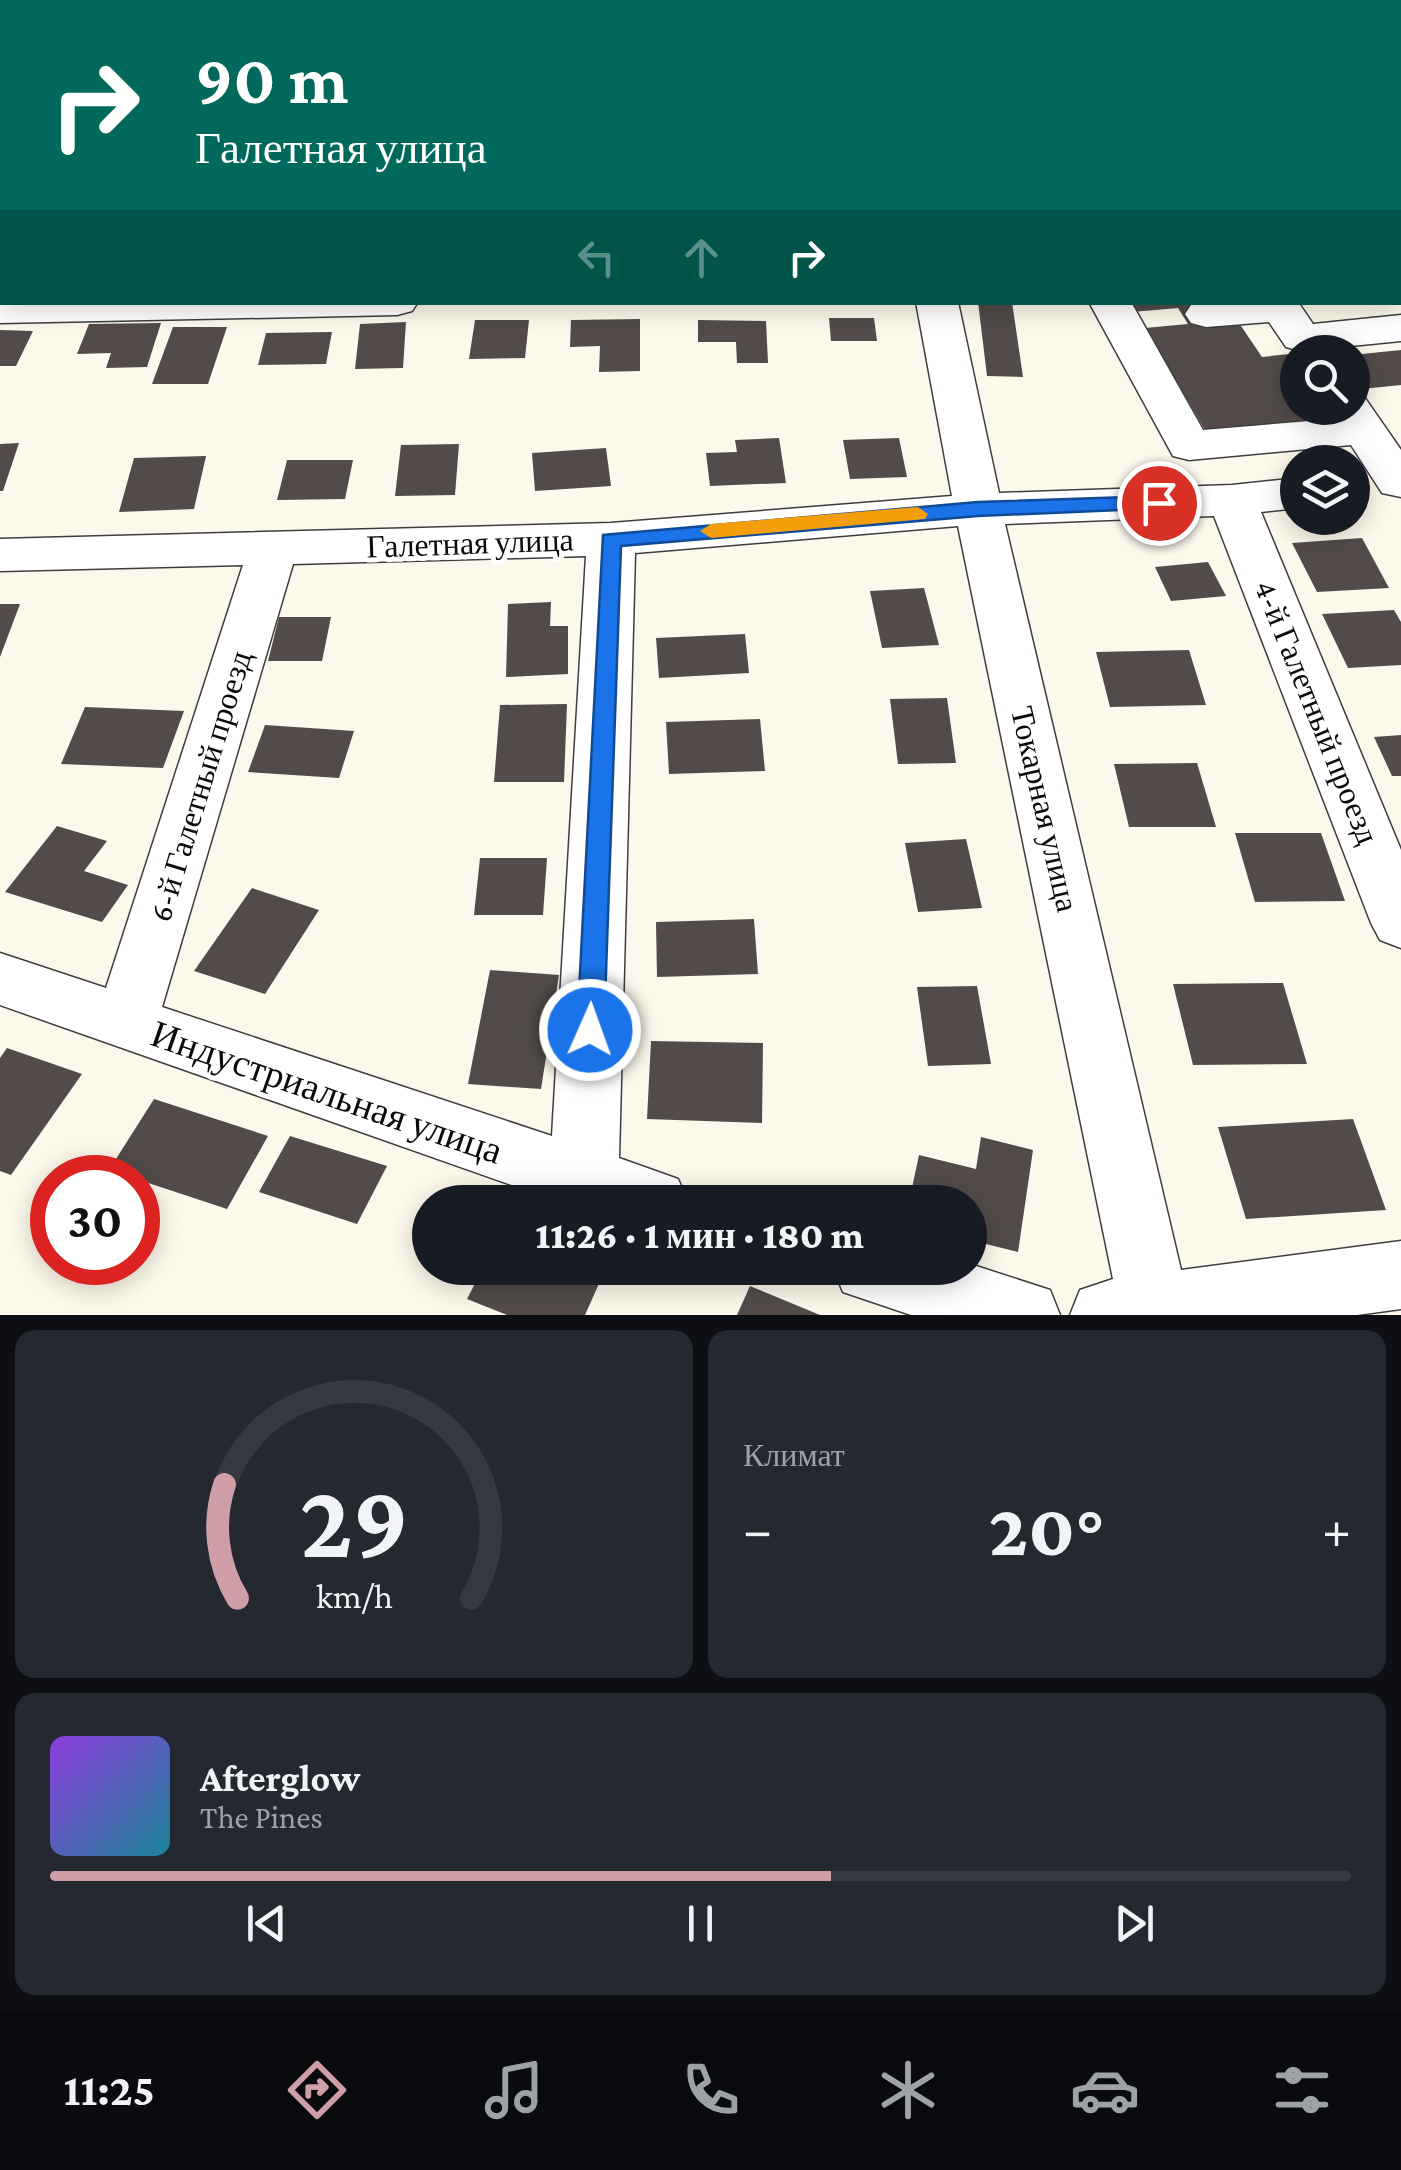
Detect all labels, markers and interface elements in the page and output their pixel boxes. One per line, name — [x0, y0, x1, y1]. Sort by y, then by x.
icon: right — [30, 40, 160, 170]
text: 90 m — [195, 40, 348, 118]
text: Галетная улица — [195, 123, 487, 173]
icon: left — [569, 230, 624, 285]
icon: ahead — [674, 230, 729, 285]
icon: right — [779, 230, 834, 285]
map controls — [1280, 335, 1370, 535]
button: search — [1280, 335, 1370, 425]
button: layers — [1280, 445, 1370, 535]
pin — [1117, 461, 1202, 546]
icon: arrive — [1132, 476, 1187, 531]
street label: Галетная улица — [366, 521, 574, 565]
street label: 4-й Галетный проезд — [1248, 575, 1386, 849]
street label: 6-й Галетный проезд — [142, 646, 258, 926]
street label: Токарная улица — [1004, 703, 1086, 915]
position arrow — [538, 978, 642, 1082]
street label: Индустриальная улица — [146, 1012, 508, 1172]
speed limit sign: 30 — [30, 1155, 160, 1285]
text: 11:26 · 1 мин · 180 m — [535, 1214, 864, 1256]
text: Климат — [743, 1437, 845, 1473]
text: 29 — [299, 1463, 409, 1578]
text: 20° — [989, 1488, 1105, 1571]
text: − — [743, 1499, 772, 1560]
text: + — [1322, 1499, 1351, 1560]
text: km/h — [315, 1576, 393, 1616]
text: Afterglow — [200, 1757, 360, 1799]
text: The Pines — [200, 1799, 323, 1835]
icon: previous — [239, 1896, 294, 1951]
icon: pause — [673, 1896, 728, 1951]
icon: next — [1107, 1896, 1162, 1951]
icon: directions — [282, 2055, 352, 2125]
icon: music — [479, 2055, 549, 2125]
icon: phone — [676, 2055, 746, 2125]
icon: climate — [873, 2055, 943, 2125]
icon: car — [1070, 2055, 1140, 2125]
icon: filters — [1267, 2055, 1337, 2125]
text: 11:25 — [64, 2065, 155, 2115]

